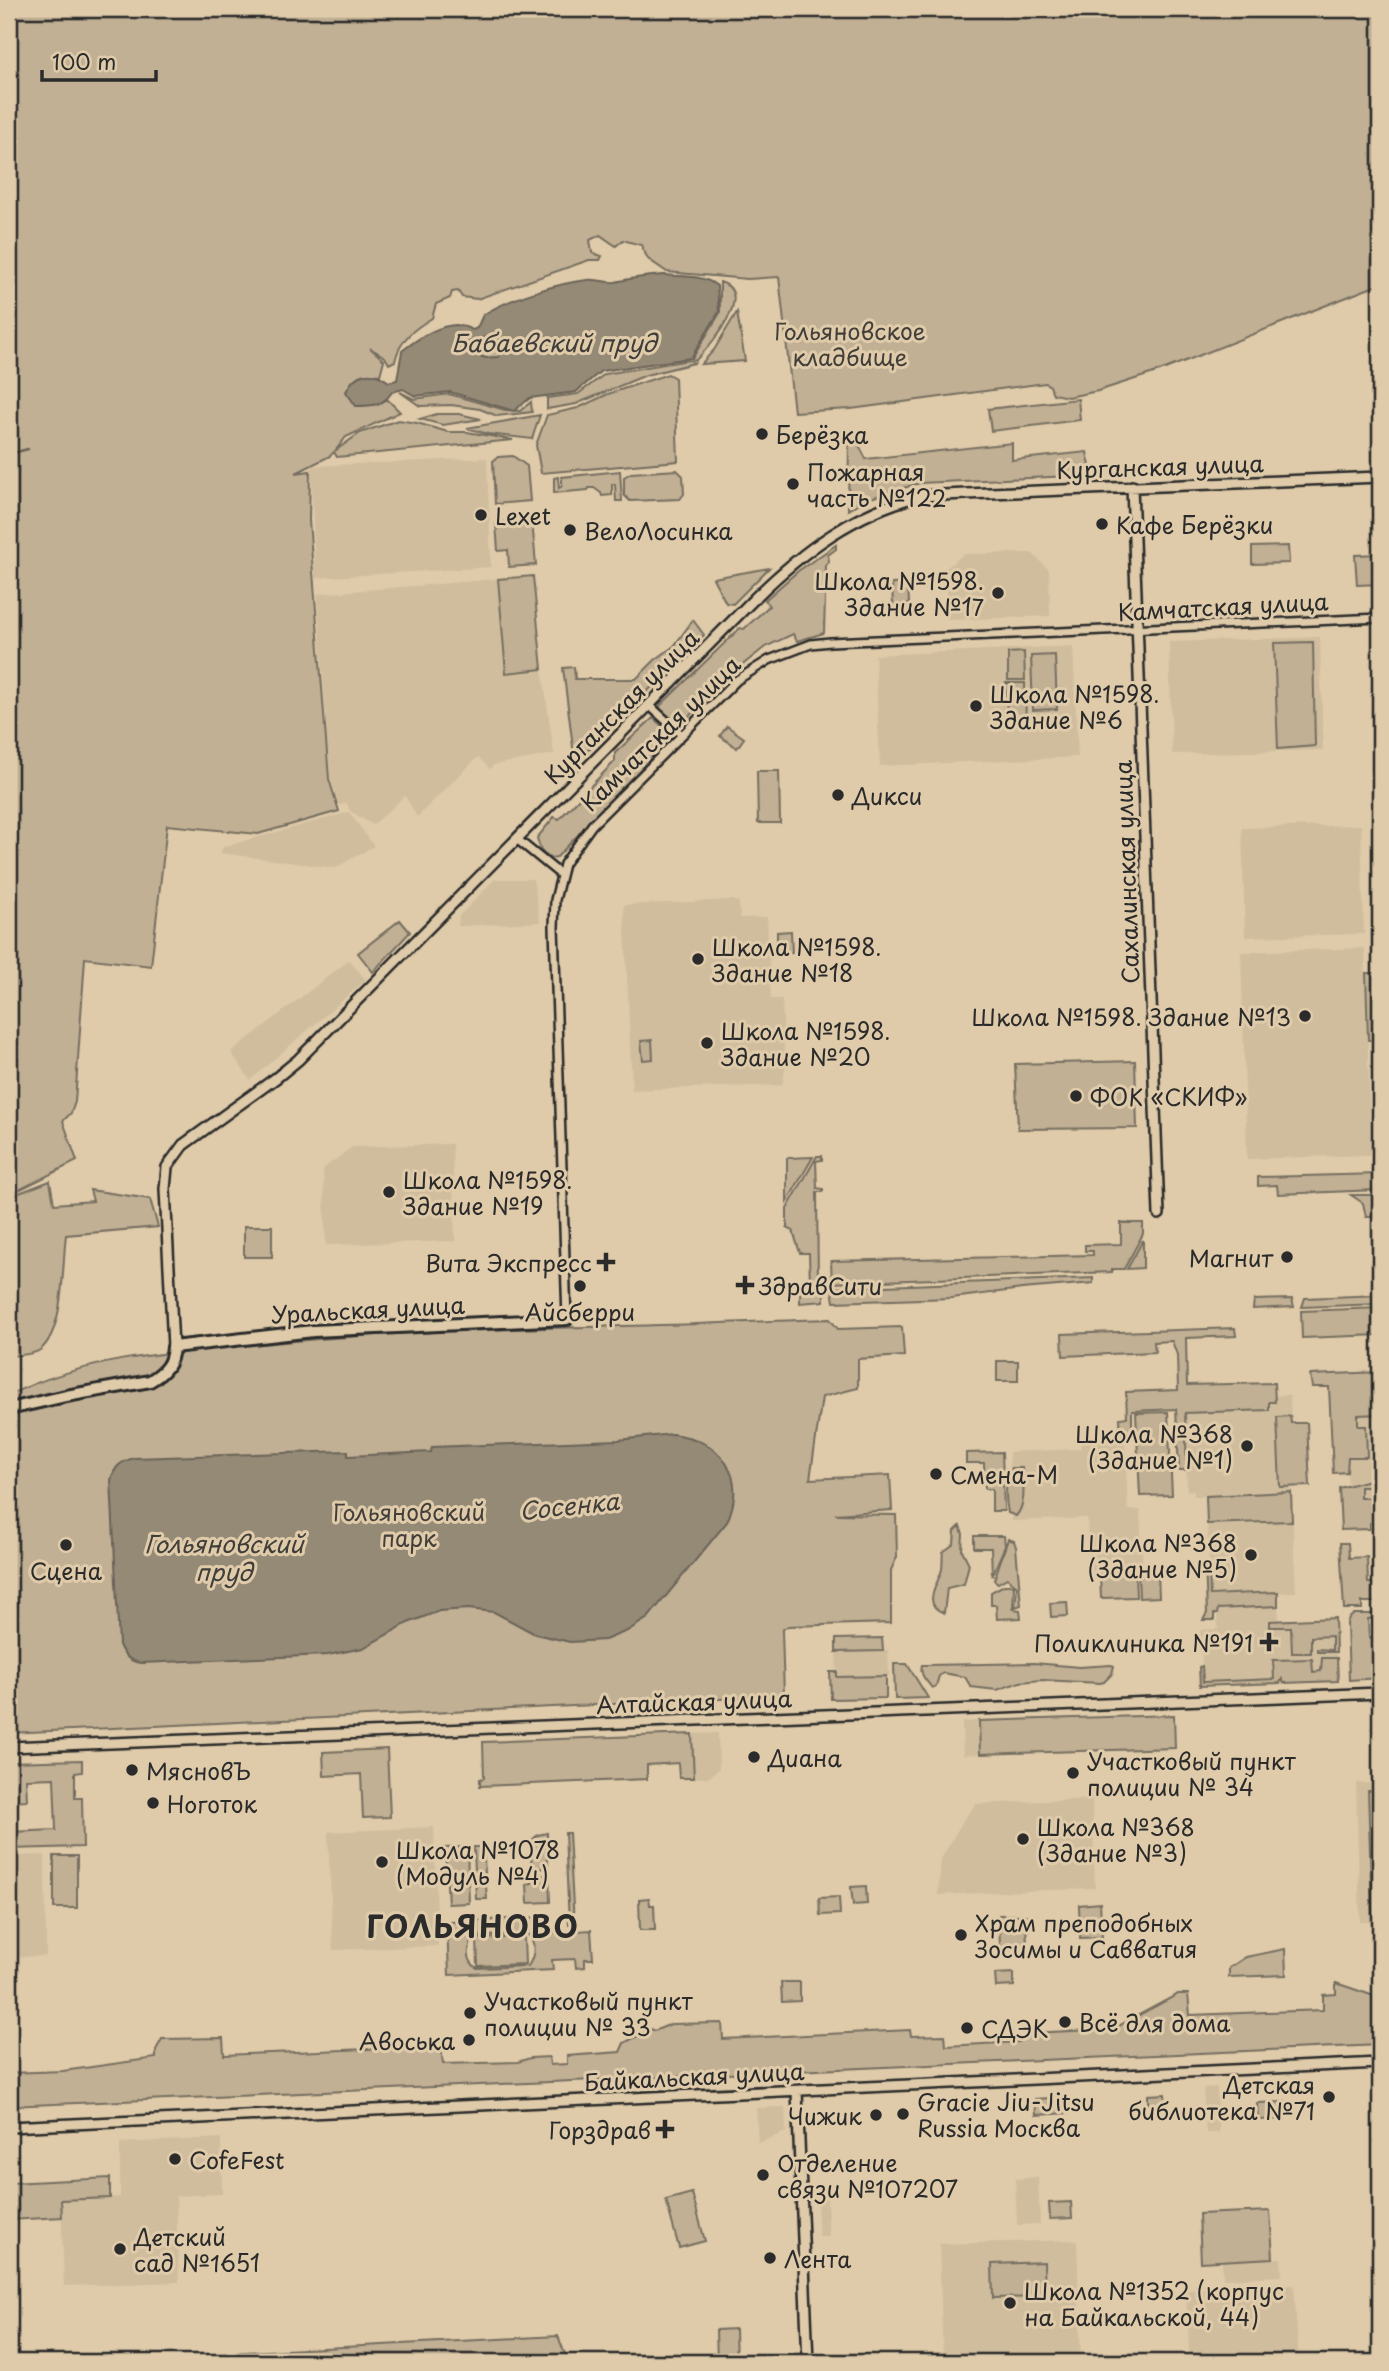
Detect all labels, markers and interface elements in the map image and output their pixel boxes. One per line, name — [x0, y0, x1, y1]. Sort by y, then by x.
scale bar — [42, 38, 156, 82]
text: 100 m — [52, 45, 116, 77]
park label: Гольяновское кладбище — [774, 313, 926, 374]
water label: Бабаевский пруд — [451, 324, 659, 360]
place label: Берёзка — [776, 417, 869, 452]
marker: Берёзка — [754, 426, 770, 442]
street label: Курганская улица — [1056, 445, 1265, 487]
place label: Пожарная часть №122 — [807, 454, 947, 515]
marker: Пожарная часть №122 — [785, 476, 801, 492]
place label: Lexet — [495, 498, 551, 533]
marker: Lexet — [473, 507, 489, 523]
place label: Кафе Берёзки — [1116, 507, 1273, 542]
place label: ВелоЛосинка — [584, 513, 733, 548]
marker: Кафе Берёзки — [1094, 516, 1110, 532]
marker: ВелоЛосинка — [562, 522, 578, 538]
place label: Школа №1598. Здание №17 — [814, 563, 984, 624]
street label: Камчатская улица — [1117, 583, 1330, 629]
marker: Школа №1598. Здание №17 — [990, 585, 1006, 601]
street label: Курганская улица — [535, 620, 707, 792]
street label: Камчатская улица — [572, 647, 748, 819]
place label: Школа №1598. Здание №6 — [990, 676, 1160, 737]
marker: Школа №1598. Здание №6 — [968, 698, 984, 714]
street label: Сахалинская улица — [1105, 759, 1147, 984]
place label: Дикси — [851, 778, 922, 813]
marker: Дикси — [830, 787, 846, 803]
place label: Школа №1598. Здание №18 — [712, 929, 882, 990]
marker: Школа №1598. Здание №18 — [690, 951, 706, 967]
place label: Школа №1598. Здание №13 — [972, 999, 1291, 1034]
marker: Школа №1598. Здание №13 — [1297, 1008, 1313, 1024]
place label: Школа №1598. Здание №20 — [721, 1013, 891, 1074]
marker: Школа №1598. Здание №20 — [699, 1035, 715, 1051]
place label: ФОК «СКИФ» — [1090, 1079, 1247, 1114]
marker: ФОК «СКИФ» — [1068, 1088, 1084, 1104]
place label: Школа №1598. Здание №19 — [403, 1162, 573, 1223]
marker: Школа №1598. Здание №19 — [381, 1184, 397, 1200]
place label: Магнит — [1189, 1240, 1275, 1275]
place label: Вита Экспресс — [425, 1245, 592, 1280]
marker: Магнит — [1279, 1249, 1295, 1265]
marker: Вита Экспресс — [598, 1254, 614, 1270]
place label: ЗдравСити — [758, 1268, 882, 1303]
marker: ЗдравСити — [737, 1277, 753, 1293]
marker: Айсберри — [572, 1278, 588, 1294]
street label: Уральская улица — [270, 1286, 466, 1332]
place label: Айсберри — [525, 1294, 635, 1329]
place label: Школа №368 (Здание №1) — [1075, 1416, 1233, 1477]
marker: Школа №368 (Здание №1) — [1239, 1438, 1255, 1454]
place label: Смена-М — [950, 1457, 1058, 1492]
marker: Смена-М — [928, 1466, 944, 1482]
water label: Сосенка — [517, 1482, 622, 1528]
park label: Гольяновcкий парк — [333, 1494, 485, 1555]
water label: Гольяновский пруд — [145, 1525, 306, 1589]
place label: Школа №368 (Здание №5) — [1079, 1525, 1237, 1586]
marker: Сцена — [58, 1537, 74, 1553]
marker: Школа №368 (Здание №5) — [1243, 1547, 1259, 1563]
place label: Сцена — [30, 1553, 103, 1588]
place label: Поликлиника №191 — [1034, 1625, 1253, 1660]
marker: Поликлиника №191 — [1259, 1632, 1279, 1652]
street label: Алтайская улица — [596, 1680, 793, 1722]
place label: Диана — [767, 1740, 842, 1775]
place label: Участковый пункт полиции № 34 — [1087, 1743, 1296, 1804]
marker: Диана — [746, 1749, 762, 1765]
place label: МясновЪ — [146, 1753, 251, 1788]
marker: МясновЪ — [124, 1762, 140, 1778]
marker: Участковый пункт полиции № 34 — [1065, 1765, 1081, 1781]
place label: Ноготок — [167, 1786, 258, 1821]
marker: Ноготок — [145, 1795, 161, 1811]
place label: Школа №368 (Здание №3) — [1037, 1809, 1195, 1870]
marker: Школа №368 (Здание №3) — [1015, 1831, 1031, 1847]
place label: Школа №1078 (Модуль №4) — [396, 1832, 560, 1893]
marker: Школа №1078 (Модуль №4) — [374, 1854, 390, 1870]
district label: ГОЛЬЯНОВО — [366, 1903, 580, 1948]
place label: Храм преподобных Зосимы и Савватия — [975, 1905, 1197, 1966]
marker: Храм преподобных Зосимы и Савватия — [953, 1927, 969, 1943]
place label: Участковый пункт полиции № 33 — [484, 1983, 693, 2044]
marker: Участковый пункт полиции № 33 — [462, 2005, 478, 2021]
place label: Всё для дома — [1079, 2005, 1230, 2040]
place label: СДЭК — [981, 2011, 1048, 2046]
marker: Всё для дома — [1057, 2014, 1073, 2030]
marker: СДЭК — [959, 2020, 975, 2036]
place label: Авоська — [359, 2023, 456, 2058]
marker: Авоська — [461, 2032, 477, 2048]
street label: Байкальская улица — [583, 2053, 806, 2099]
place label: Детская библиотека №71 — [1128, 2067, 1315, 2128]
place label: Gracie Jiu-Jitsu Russia Москва — [917, 2084, 1095, 2145]
marker: Детская библиотека №71 — [1321, 2089, 1337, 2105]
place label: Чижик — [788, 2098, 862, 2133]
marker: Gracie Jiu-Jitsu Russia Москва — [895, 2106, 911, 2122]
marker: Чижик — [868, 2107, 884, 2123]
place label: Горздрав — [549, 2112, 651, 2147]
marker: Горздрав — [657, 2121, 673, 2137]
place label: CofeFest — [189, 2142, 284, 2177]
place label: Отделение связи №107207 — [777, 2145, 958, 2206]
marker: CofeFest — [167, 2151, 183, 2167]
marker: Отделение связи №107207 — [755, 2167, 771, 2183]
place label: Детский сад №1651 — [133, 2219, 260, 2280]
marker: Детский сад №1651 — [112, 2241, 128, 2257]
place label: Лента — [784, 2241, 851, 2276]
marker: Лента — [762, 2250, 778, 2266]
place label: Школа №1352 (корпус на Байкальской, 44) — [1024, 2273, 1284, 2334]
marker: Школа №1352 (корпус на Байкальской, 44) — [1002, 2295, 1018, 2311]

